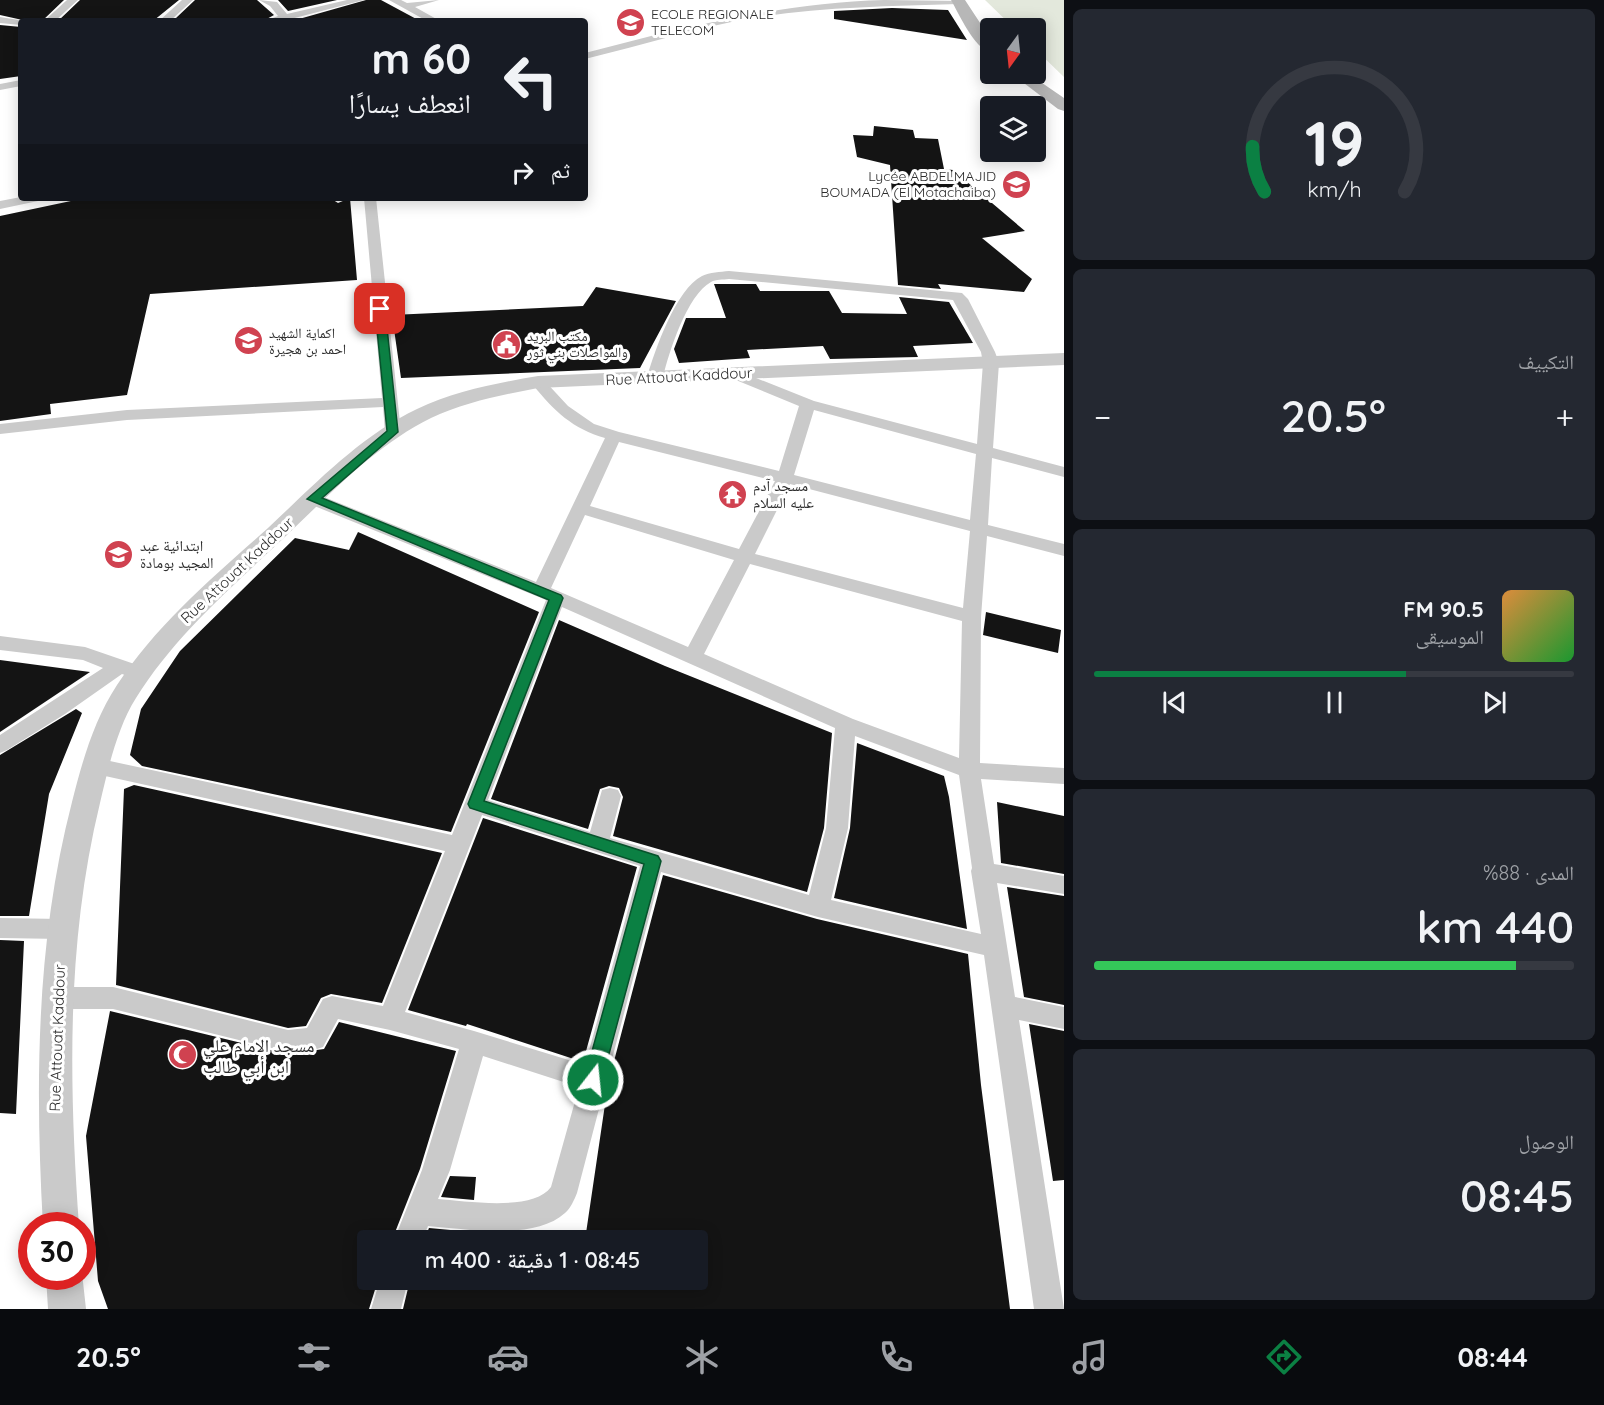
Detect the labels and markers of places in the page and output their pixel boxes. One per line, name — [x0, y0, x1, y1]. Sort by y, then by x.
place label: ECOLE REGIONALE TELECOM — [651, 5, 774, 39]
school or university icon: ECOLE REGIONALE TELECOM — [614, 6, 646, 38]
place label: Lycée ABDELMAJID BOUMADA (El Motachaiba) — [820, 167, 996, 201]
school or university icon: Lycée ABDELMAJID BOUMADA (El Motachaiba) — [1001, 168, 1033, 200]
pin — [354, 283, 405, 334]
place label: اكماية الشهيد احمد بن هجيرة — [269, 324, 346, 358]
school or university icon: اكماية الشهيد احمد بن هجيرة — [232, 325, 264, 357]
place label: مكتب البريد والمواصلات بني ثور — [526, 327, 628, 364]
public building icon: مكتب البريد والمواصلات بني ثور — [490, 328, 522, 360]
place label: مسجد آدم عليه السلام — [753, 476, 814, 513]
temple icon: مسجد آدم عليه السلام — [716, 478, 748, 510]
place label: ابتدائية عبد المجيد بومادة — [140, 536, 214, 572]
school or university icon: ابتدائية عبد المجيد بومادة — [103, 538, 135, 570]
place label: مسجد الامام علي ابن أبي طالب — [203, 1034, 315, 1081]
mosque icon: مسجد الامام علي ابن أبي طالب — [166, 1039, 198, 1071]

